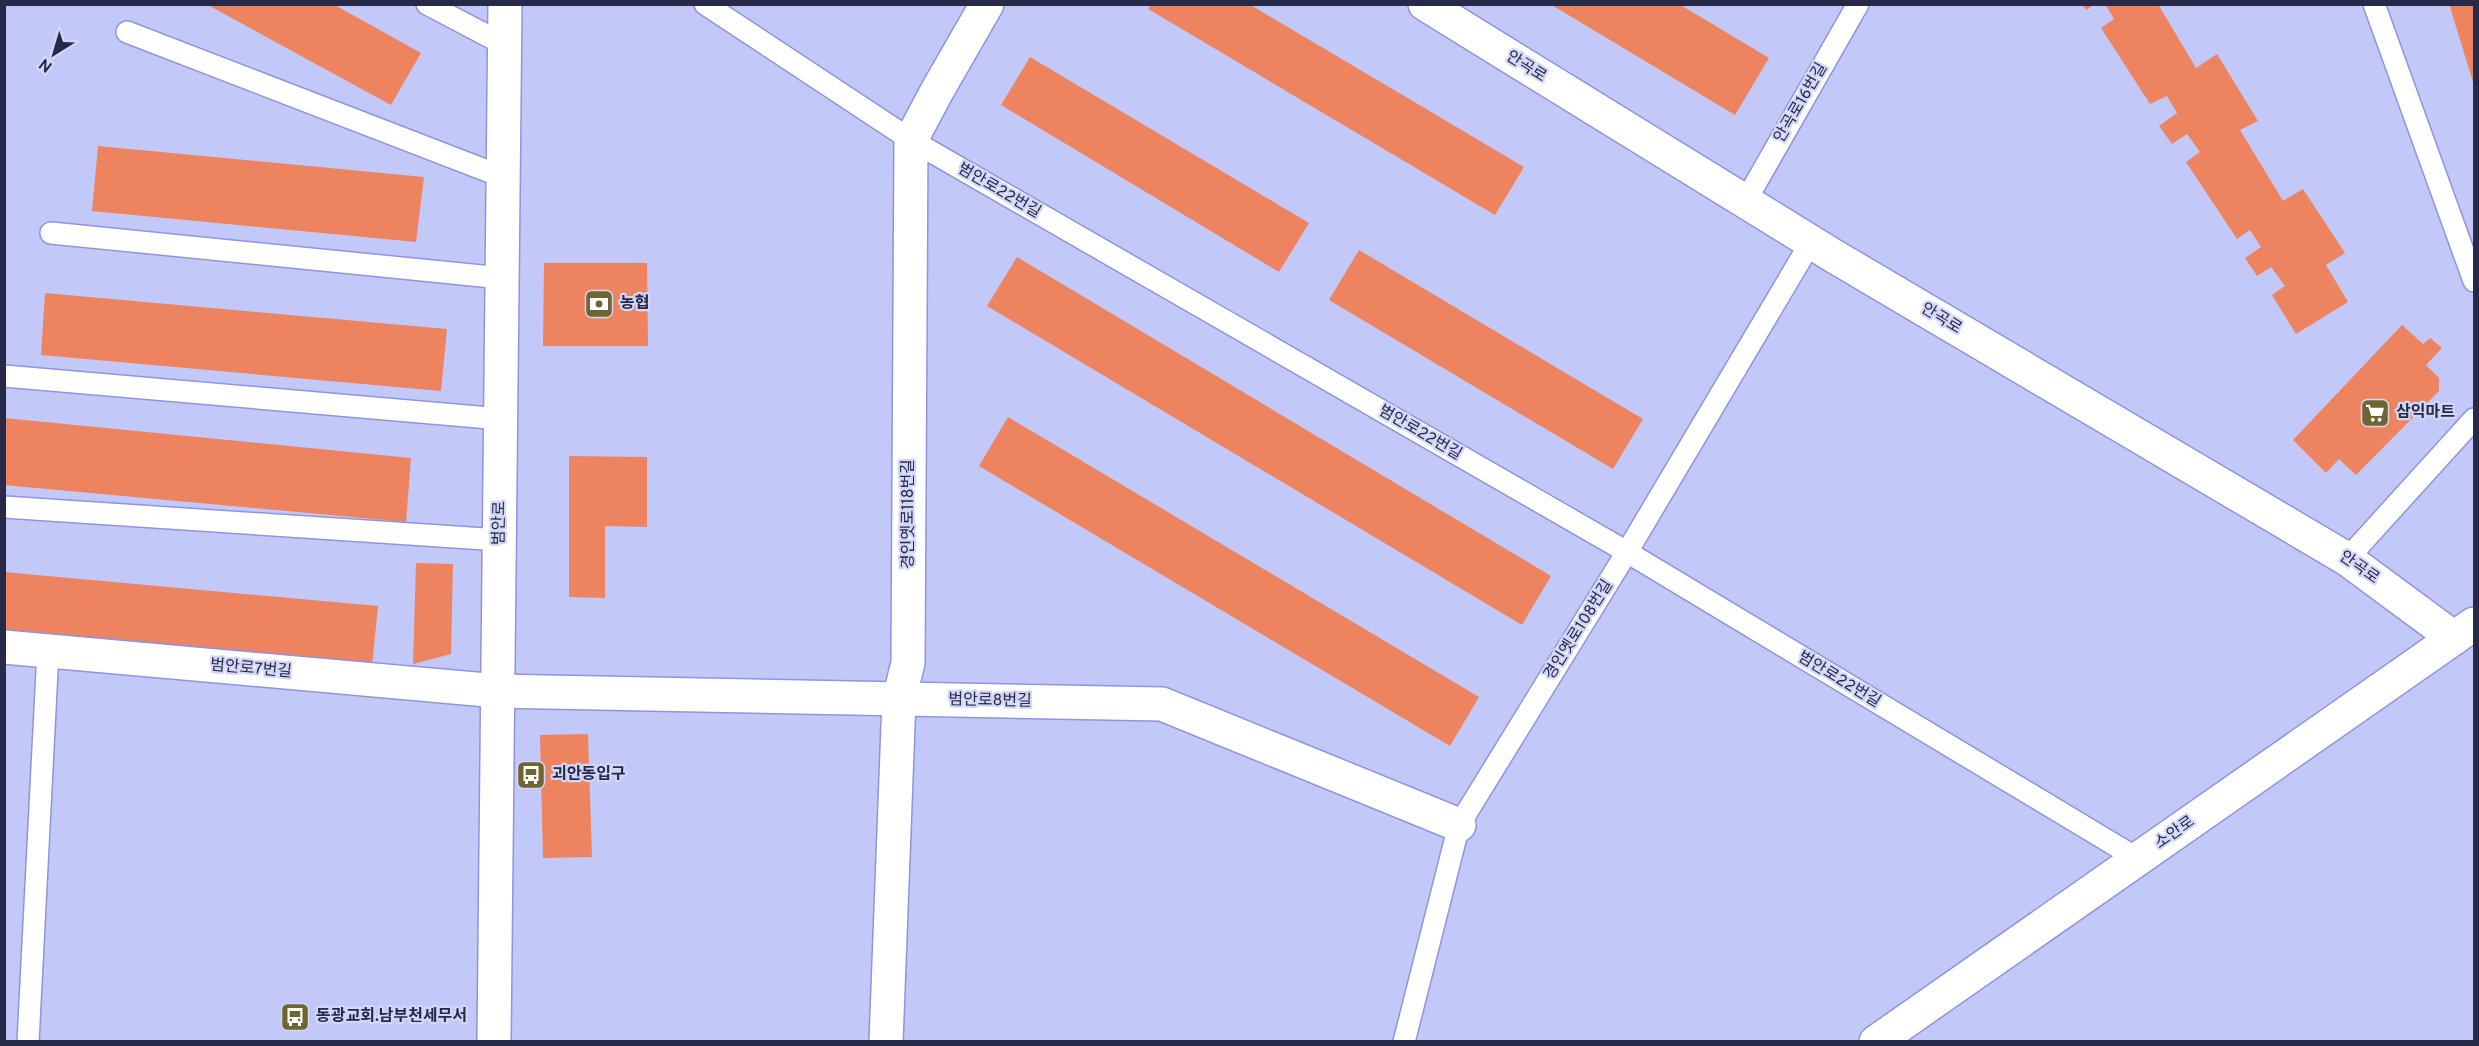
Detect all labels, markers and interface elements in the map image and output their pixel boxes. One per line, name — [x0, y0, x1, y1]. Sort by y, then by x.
north arrow — [24, 24, 84, 84]
street label: 안곡로 — [1502, 47, 1550, 87]
text: N — [36, 53, 57, 76]
street label: 안곡로16번길 — [1770, 59, 1832, 147]
street label: 범안로22번길 — [954, 159, 1044, 223]
bank icon: 농협 — [583, 288, 615, 320]
place label: 농협 — [620, 294, 649, 314]
street label: 안곡로 — [1917, 299, 1965, 339]
supermarket icon: 삼익마트 — [2359, 397, 2391, 429]
street label: 범안로22번길 — [1375, 401, 1465, 465]
place label: 삼익마트 — [2396, 403, 2455, 423]
street label: 경인옛로118번길 — [899, 459, 919, 569]
street label: 범안로 — [490, 500, 510, 545]
street label: 안곡로 — [2335, 547, 2383, 589]
street label: 경인옛로108번길 — [1540, 576, 1618, 684]
street label: 범안로22번길 — [1794, 647, 1884, 713]
street label: 범안로7번길 — [209, 655, 293, 683]
street label: 범안로8번길 — [948, 690, 1032, 712]
bus stop icon: 괴안동입구 — [515, 759, 547, 791]
place label: 괴안동입구 — [552, 765, 626, 785]
street label: 소안로 — [2151, 812, 2199, 854]
bus stop icon: 동광교회.남부천세무서 — [279, 1001, 311, 1033]
place label: 동광교회.남부천세무서 — [316, 1006, 467, 1027]

